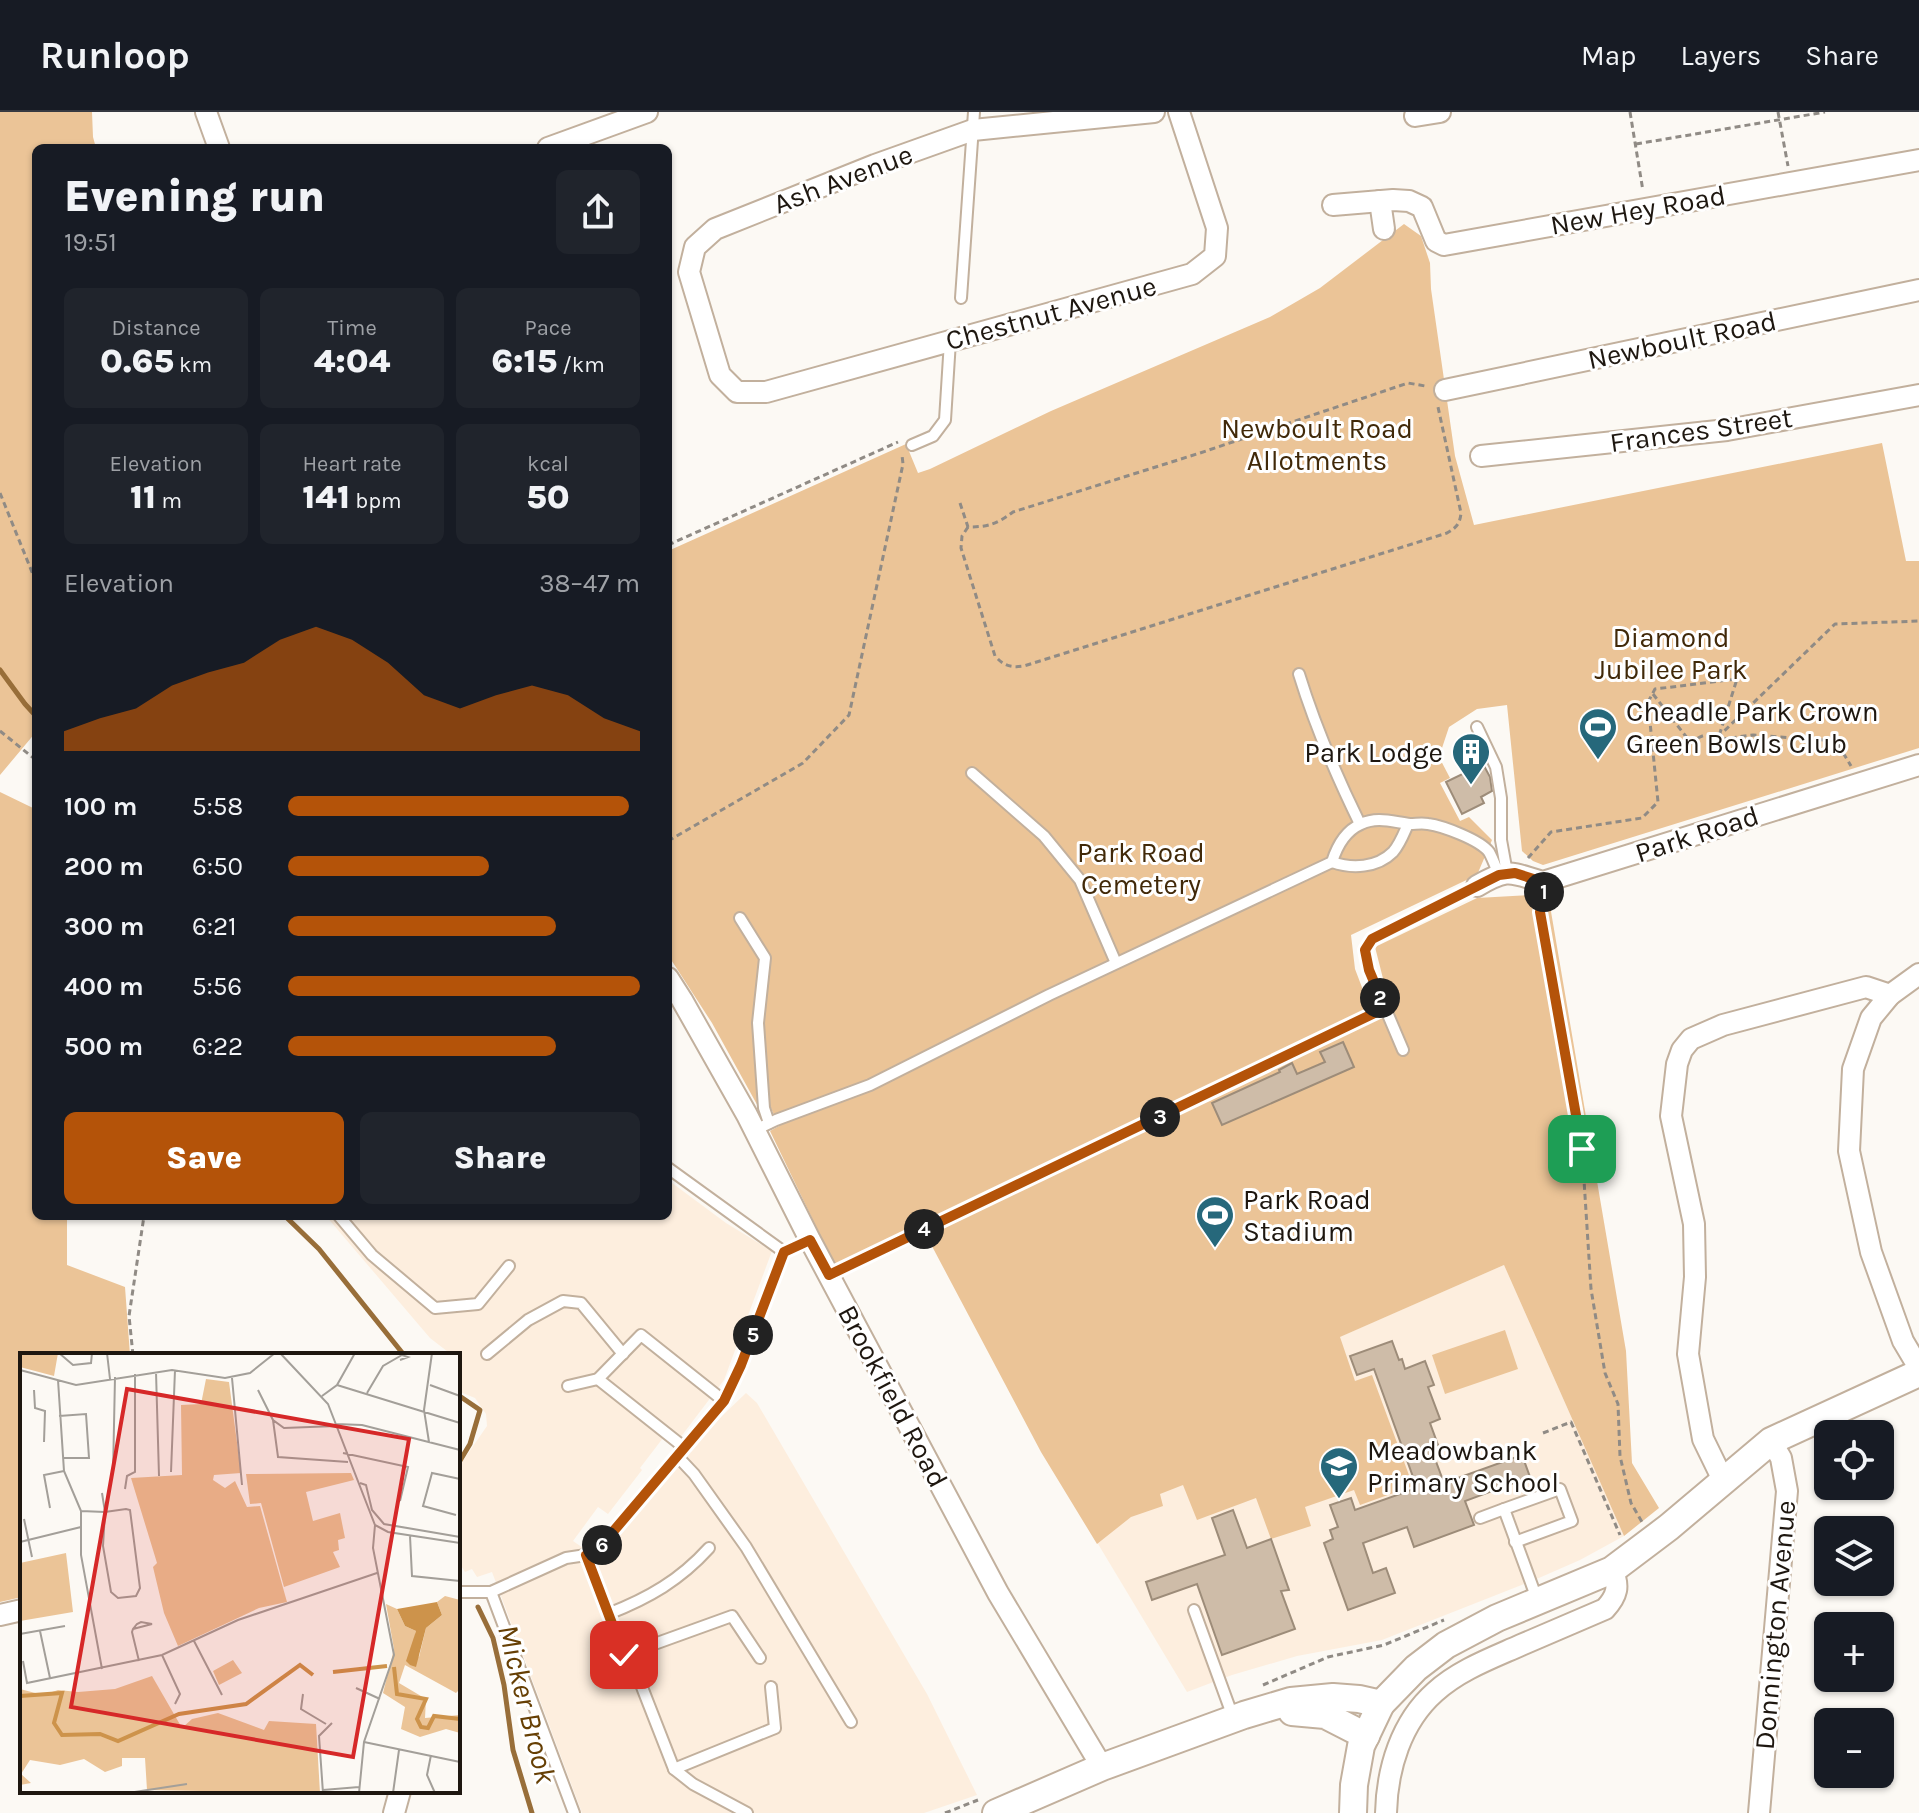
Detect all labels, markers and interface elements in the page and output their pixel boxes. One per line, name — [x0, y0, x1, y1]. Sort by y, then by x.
text: Runloop — [40, 33, 190, 78]
text: Map — [1581, 39, 1636, 72]
text: Layers — [1680, 39, 1761, 72]
text: Share — [1805, 39, 1879, 72]
street label: Ash Avenue — [769, 137, 917, 221]
button: share — [556, 170, 640, 254]
text: Evening run — [64, 171, 325, 222]
street label: New Hey Road — [1548, 178, 1728, 242]
text: 19:51 — [64, 227, 117, 258]
street label: Chestnut Avenue — [942, 269, 1160, 357]
street label: Newboult Road — [1585, 304, 1779, 376]
text: Distance — [112, 315, 200, 341]
text: Time — [327, 315, 377, 341]
text: Pace — [525, 315, 571, 341]
text: 0.65 — [100, 341, 174, 381]
text: 4:04 — [314, 341, 390, 381]
text: 6:15 — [491, 341, 557, 381]
text: km — [174, 352, 212, 378]
text: /km — [557, 352, 605, 378]
street label: Frances Street — [1608, 401, 1794, 459]
park label: Newboult Road Allotments — [1221, 412, 1413, 477]
text: Elevation — [109, 451, 203, 477]
text: Heart rate — [302, 451, 402, 477]
text: kcal — [527, 451, 569, 477]
text: 11 — [130, 477, 156, 517]
text: 141 — [302, 477, 350, 517]
text: 50 — [526, 477, 570, 517]
text: m — [156, 488, 182, 514]
text: bpm — [350, 488, 402, 514]
text: Elevation — [64, 568, 174, 599]
text: 38–47 m — [539, 568, 640, 599]
park label: Diamond Jubilee Park — [1594, 621, 1748, 686]
place label: Cheadle Park Crown Green Bowls Club — [1626, 695, 1879, 760]
sports icon: Cheadle Park Crown Green Bowls Club — [1577, 706, 1619, 761]
building icon: Park Lodge — [1450, 731, 1492, 786]
place label: Park Lodge — [1304, 736, 1443, 769]
text: 100 m — [64, 791, 137, 822]
text: 5:58 — [192, 791, 243, 822]
street label: Park Road — [1631, 799, 1763, 869]
park label: Park Road Cemetery — [1077, 836, 1205, 901]
text: 200 m — [64, 851, 144, 882]
text: 6:50 — [192, 851, 243, 882]
pin: 1 — [1524, 872, 1564, 912]
text: 1 — [1540, 879, 1548, 905]
text: 300 m — [64, 911, 144, 942]
text: 6:21 — [192, 911, 237, 942]
text: 400 m — [64, 971, 144, 1002]
text: 5:56 — [192, 971, 242, 1002]
pin: 2 — [1360, 978, 1400, 1018]
text: 2 — [1373, 985, 1387, 1011]
text: 500 m — [64, 1031, 143, 1062]
text: 6:22 — [192, 1031, 243, 1062]
pin: 3 — [1140, 1097, 1180, 1137]
text: 3 — [1153, 1104, 1167, 1130]
button: Save — [64, 1112, 344, 1204]
button: Share — [360, 1112, 640, 1204]
pin — [1548, 1115, 1616, 1183]
icon: arrive — [1560, 1127, 1604, 1171]
place label: Park Road Stadium — [1243, 1183, 1371, 1248]
sports icon: Park Road Stadium — [1194, 1194, 1236, 1249]
pin: 4 — [904, 1209, 944, 1249]
text: 4 — [917, 1216, 931, 1242]
street label: Brookfield Road — [831, 1299, 955, 1493]
pin: 5 — [733, 1315, 773, 1355]
text: 5 — [747, 1322, 759, 1348]
inset map — [20, 1353, 460, 1793]
map controls — [1814, 1420, 1894, 1788]
button: locate — [1814, 1420, 1894, 1500]
place label: Meadowbank Primary School — [1367, 1434, 1559, 1499]
school or university icon: Meadowbank Primary School — [1318, 1445, 1360, 1500]
street label: Donnington Avenue — [1748, 1499, 1802, 1751]
button: layers — [1814, 1516, 1894, 1596]
pin: 6 — [582, 1525, 622, 1565]
text: 6 — [595, 1532, 609, 1558]
button: + — [1814, 1612, 1894, 1692]
water label: Micker Brook — [490, 1621, 564, 1788]
pin — [590, 1621, 658, 1689]
icon: check — [602, 1633, 646, 1677]
button: − — [1814, 1708, 1894, 1788]

